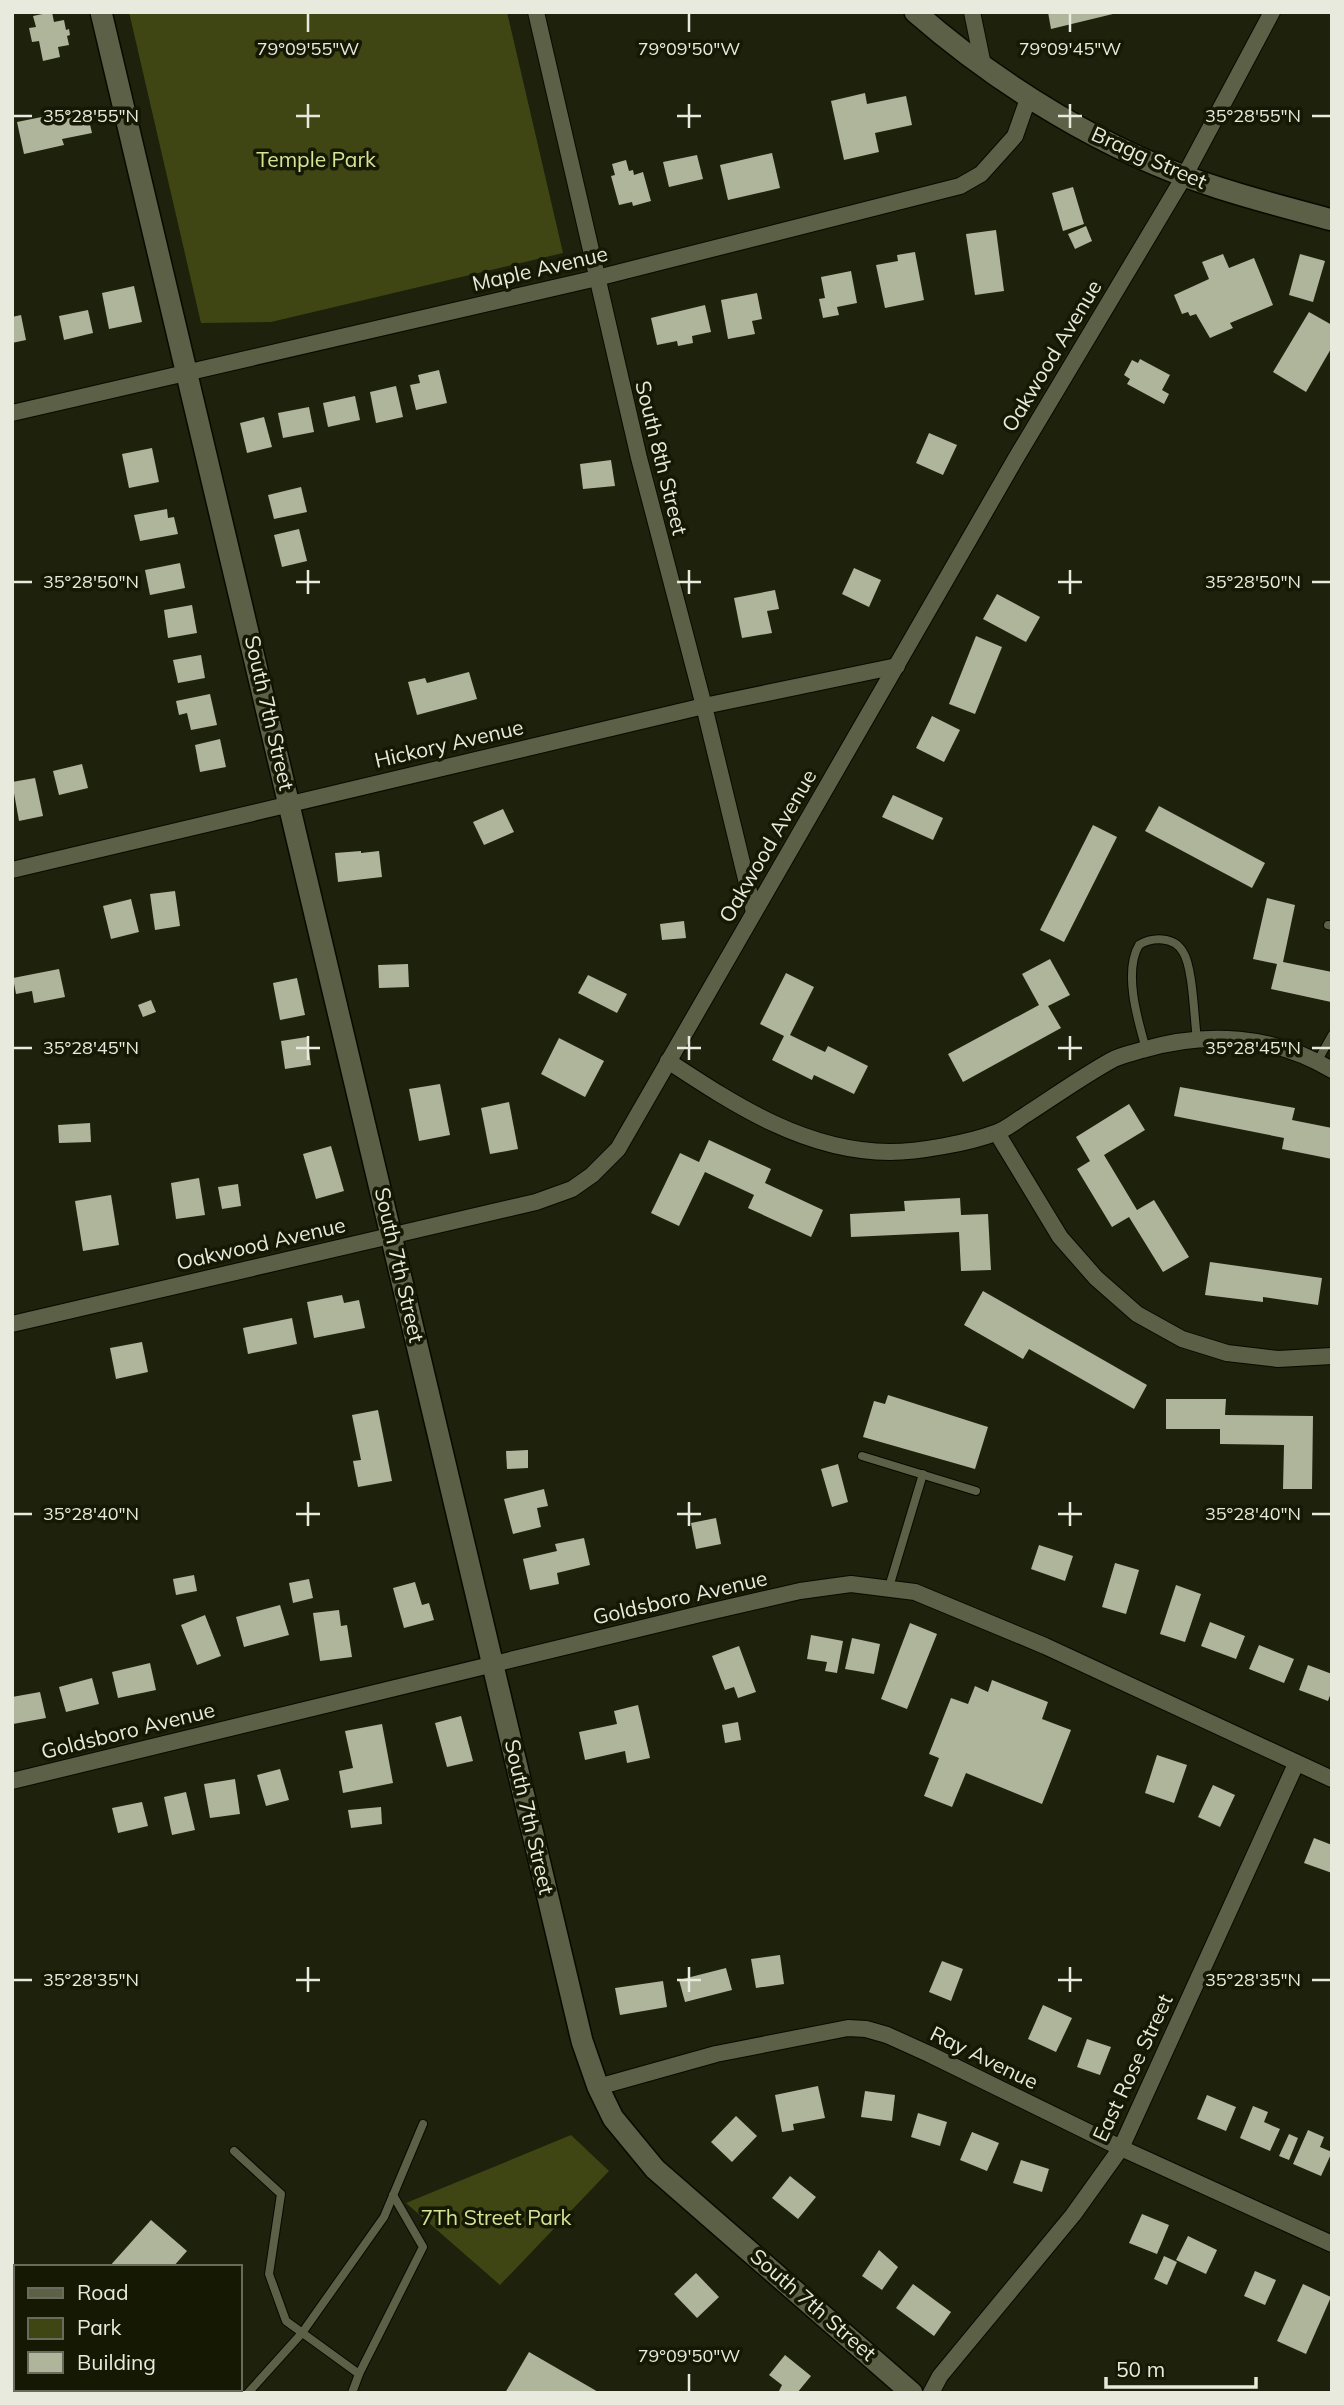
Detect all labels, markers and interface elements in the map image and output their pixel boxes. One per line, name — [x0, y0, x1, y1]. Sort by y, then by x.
text: 79°09'55"W — [257, 37, 359, 60]
text: 79°09'50"W — [638, 37, 740, 60]
text: 79°09'45"W — [1019, 37, 1121, 60]
text: 35°28'55"N — [43, 104, 139, 127]
text: 35°28'55"N — [1205, 104, 1301, 127]
street label: Bragg Street — [1088, 120, 1211, 194]
park label: Temple Park — [256, 146, 376, 172]
street label: Maple Avenue — [469, 240, 610, 296]
street label: Oakwood Avenue — [996, 275, 1107, 436]
street label: South 8th Street — [630, 378, 694, 538]
text: 35°28'50"N — [43, 570, 139, 593]
text: 35°28'50"N — [1205, 570, 1301, 593]
street label: South 7th Street — [240, 633, 300, 793]
street label: Hickory Avenue — [372, 713, 526, 773]
street label: Oakwood Avenue — [713, 764, 822, 927]
text: 35°28'45"N — [43, 1036, 139, 1059]
text: 35°28'45"N — [1205, 1036, 1301, 1059]
street label: South 7th Street — [370, 1185, 430, 1345]
street label: Oakwood Avenue — [174, 1211, 348, 1275]
text: 35°28'40"N — [43, 1502, 139, 1525]
text: 35°28'40"N — [1205, 1502, 1301, 1525]
street label: Goldsboro Avenue — [590, 1564, 769, 1630]
street label: Goldsboro Avenue — [38, 1696, 217, 1764]
street label: South 7th Street — [500, 1737, 560, 1897]
text: 35°28'35"N — [43, 1968, 139, 1991]
text: 35°28'35"N — [1205, 1968, 1301, 1991]
street label: East Rose Street — [1087, 1990, 1178, 2145]
street label: Ray Avenue — [926, 2020, 1043, 2094]
park label: 7Th Street Park — [421, 2204, 572, 2230]
street label: South 7th Street — [745, 2243, 882, 2366]
legend — [14, 2265, 242, 2391]
text: Road — [77, 2279, 128, 2305]
text: Park — [77, 2314, 121, 2340]
text: 79°09'50"W — [638, 2344, 740, 2367]
scale bar — [1106, 2346, 1256, 2390]
text: Building — [77, 2349, 156, 2375]
text: 50 m — [1116, 2356, 1165, 2382]

